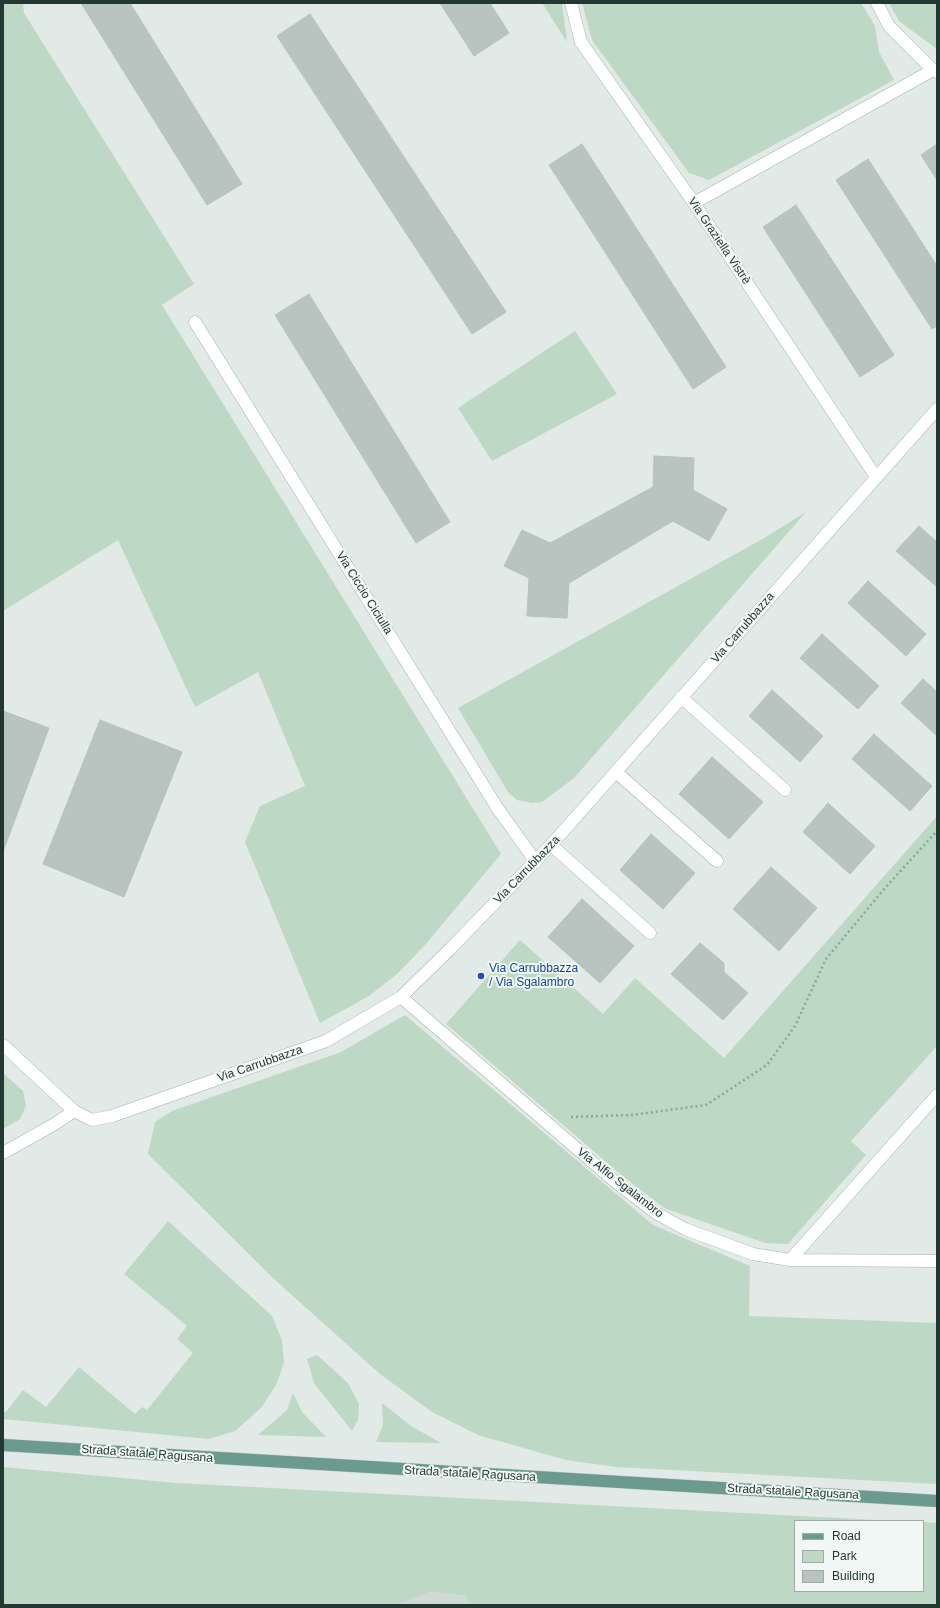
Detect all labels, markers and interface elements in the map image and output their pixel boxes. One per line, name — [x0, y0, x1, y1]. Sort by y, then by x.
street label: Via Graziella Vistrè — [685, 195, 753, 287]
street label: Via Ciccio Ciciulla — [333, 549, 395, 637]
street label: Via Carrubbazza — [708, 590, 778, 666]
street label: Via Carrubbazza — [491, 833, 563, 907]
place label: Via Carrubbazza / Via Sgalambro — [489, 962, 578, 990]
marker: Via Carrubbazza / Via Sgalambro — [476, 971, 486, 981]
street label: Via Carrubbazza — [216, 1043, 304, 1085]
street label: Via Alfio Sgalambro — [574, 1145, 666, 1221]
street label: Strada statale Ragusana — [81, 1442, 213, 1466]
street label: Strada statale Ragusana — [404, 1463, 536, 1485]
street label: Strada statale Ragusana — [727, 1481, 859, 1503]
legend — [794, 1520, 924, 1592]
text: Road — [832, 1529, 861, 1543]
text: Park — [832, 1549, 857, 1563]
text: Building — [832, 1569, 875, 1583]

